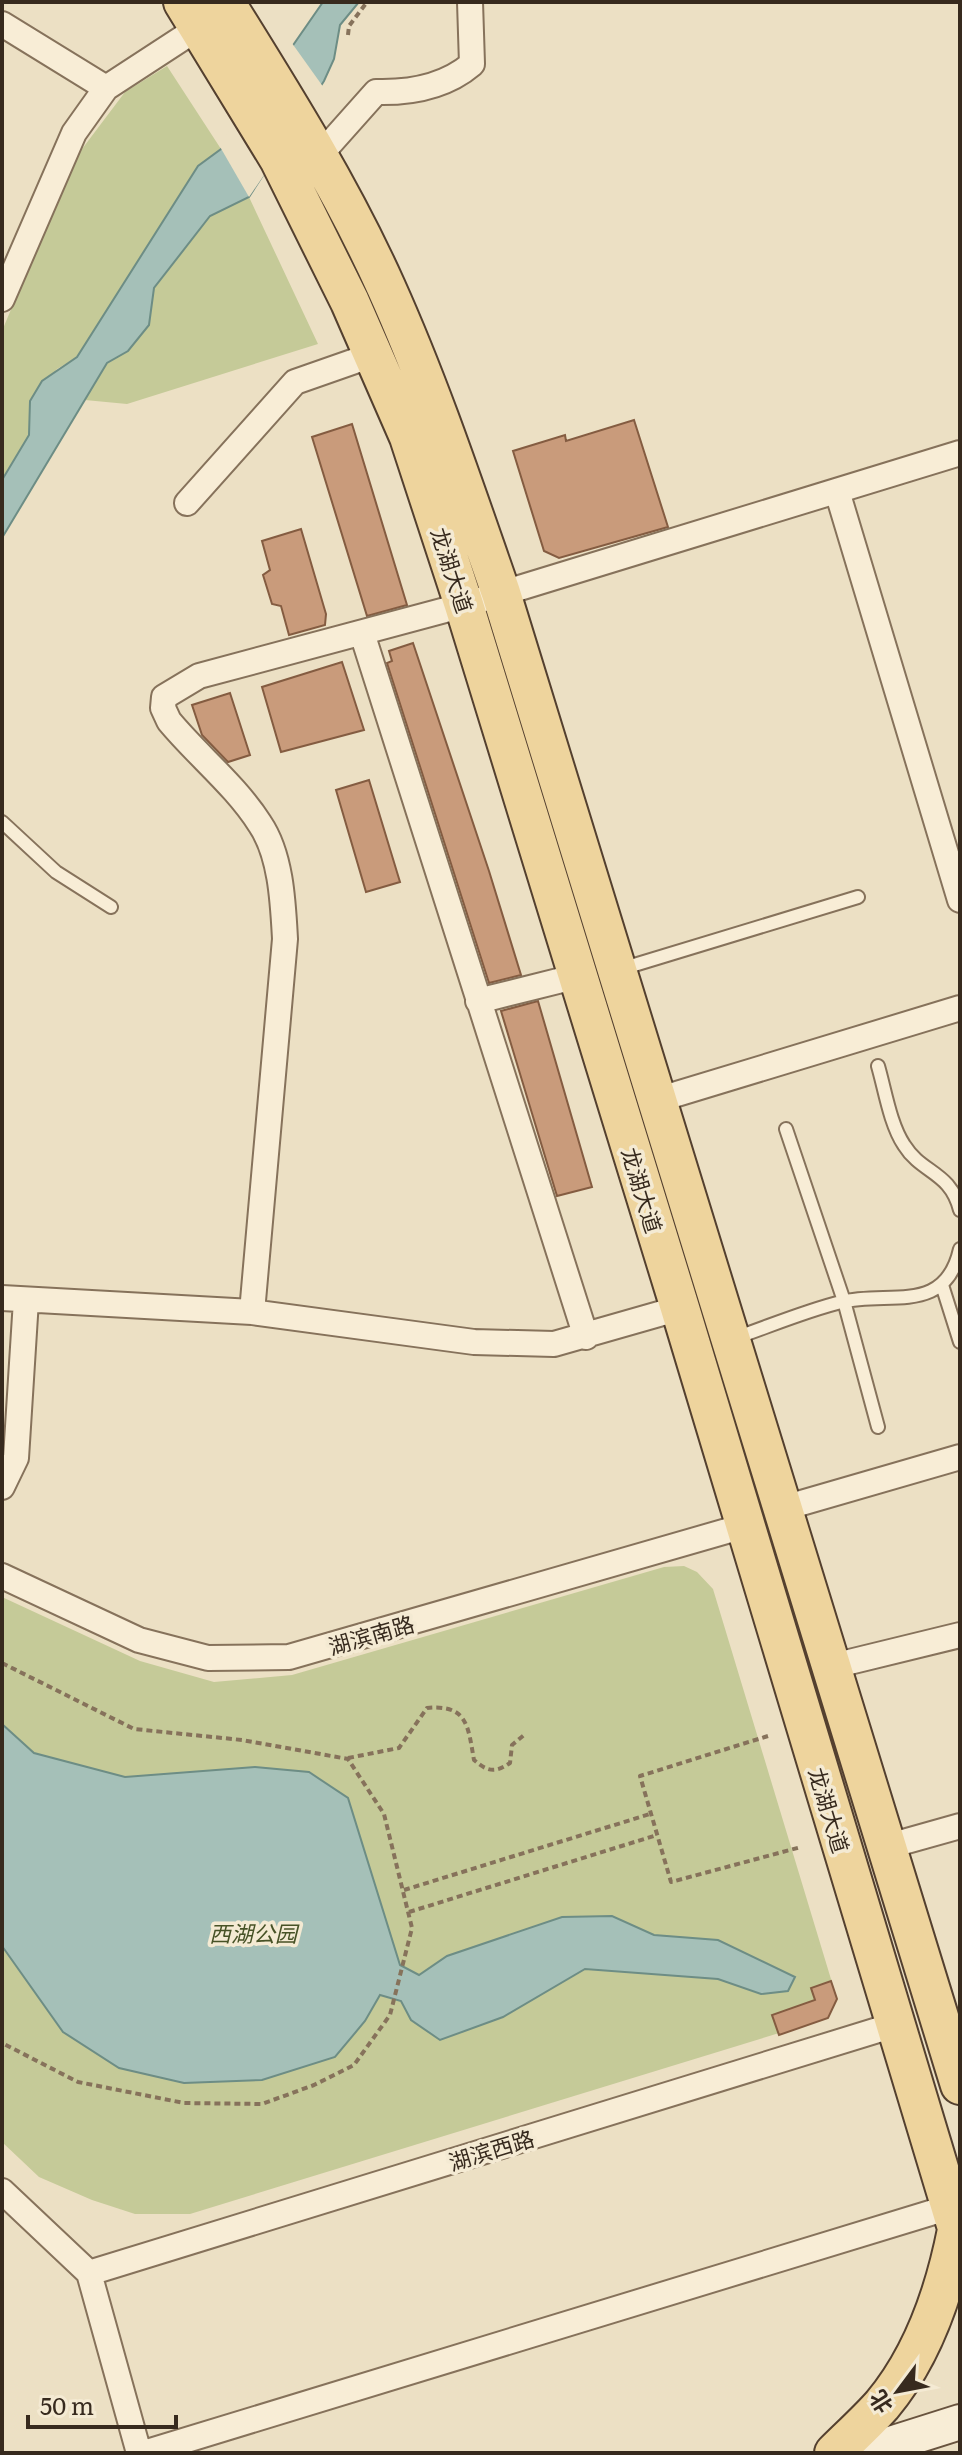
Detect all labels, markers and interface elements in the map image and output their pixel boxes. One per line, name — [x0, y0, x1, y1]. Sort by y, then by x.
street label: 龙湖大道 — [424, 523, 482, 617]
street label: 龙湖大道 — [614, 1143, 672, 1237]
street label: 湖滨南路 — [324, 1606, 418, 1662]
street label: 龙湖大道 — [801, 1763, 859, 1857]
park label: 西湖公园 — [209, 1916, 300, 1949]
street label: 湖滨西路 — [444, 2120, 538, 2178]
north arrow — [858, 2351, 938, 2431]
scale bar — [28, 2379, 176, 2429]
text: 北 — [860, 2384, 900, 2420]
text: 50 m — [40, 2387, 94, 2422]

